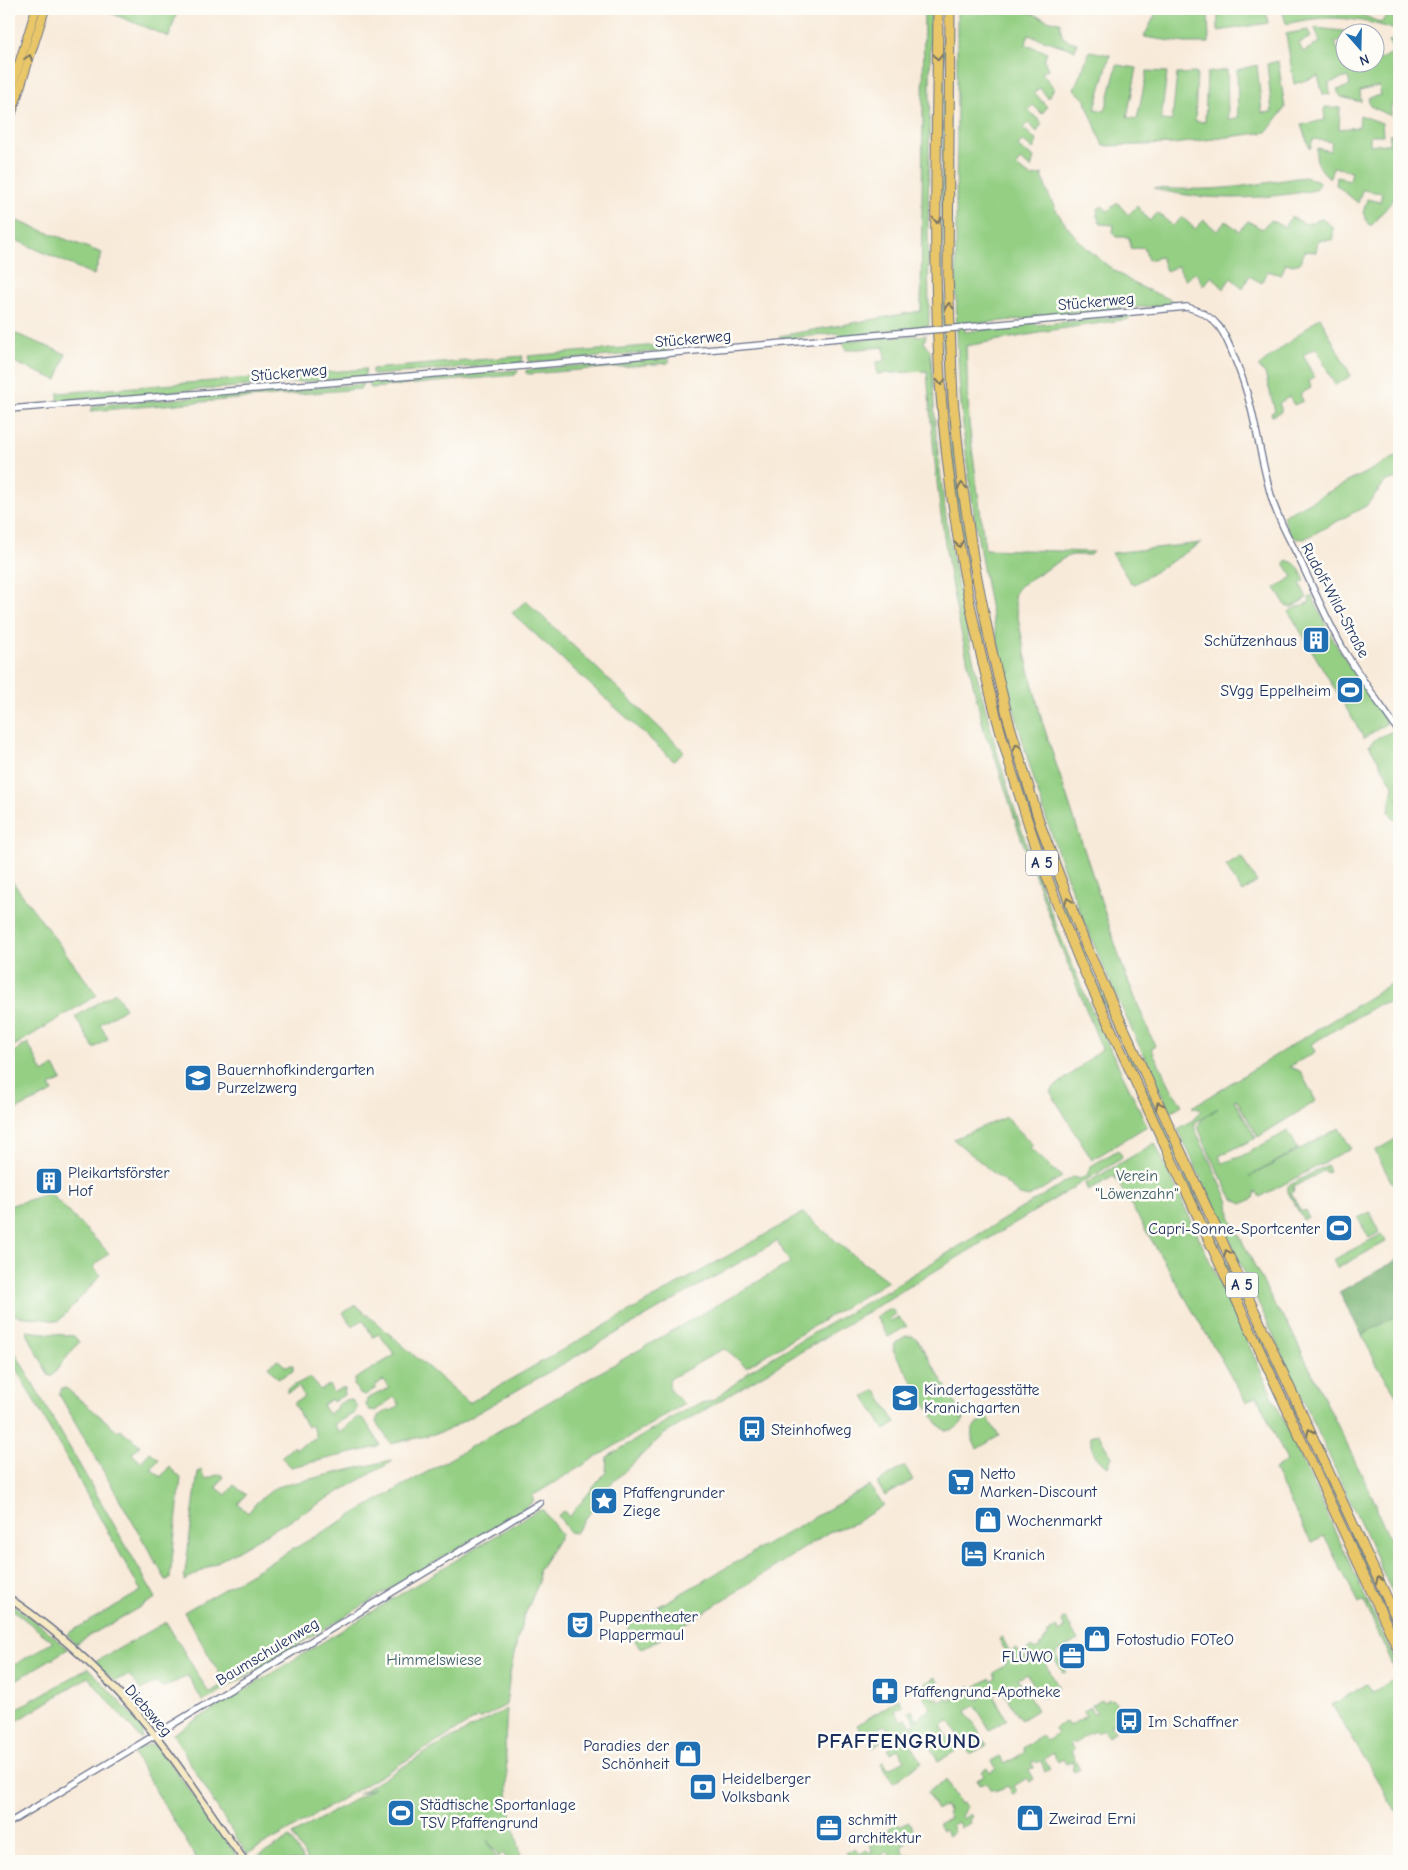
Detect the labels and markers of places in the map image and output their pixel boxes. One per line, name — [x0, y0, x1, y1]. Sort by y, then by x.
building icon: Schützenhaus — [1301, 625, 1331, 655]
place label: Schützenhaus — [1204, 632, 1297, 650]
sports icon: SVgg Eppelheim — [1335, 675, 1365, 705]
place label: SVgg Eppelheim — [1220, 682, 1331, 700]
place label: Bauernhofkindergarten Purzelzwerg — [217, 1061, 375, 1097]
school or university icon: Bauernhofkindergarten Purzelzwerg — [183, 1063, 213, 1093]
place label: Pleikartsförster Hof — [68, 1164, 170, 1200]
building icon: Pleikartsförster Hof — [34, 1166, 64, 1196]
sports icon: Capri-Sonne-Sportcenter — [1324, 1213, 1354, 1243]
place label: Capri-Sonne-Sportcenter — [1148, 1220, 1321, 1238]
place label: Kindertagesstätte Kranichgarten — [924, 1381, 1040, 1417]
school or university icon: Kindertagesstätte Kranichgarten — [890, 1383, 920, 1413]
bus stop icon: Steinhofweg — [737, 1414, 767, 1444]
place label: Steinhofweg — [771, 1421, 852, 1439]
place label: Netto Marken-Discount — [980, 1465, 1097, 1501]
supermarket icon: Netto Marken-Discount — [946, 1467, 976, 1497]
place label: Pfaffengrunder Ziege — [623, 1484, 725, 1520]
place icon: Pfaffengrunder Ziege — [589, 1486, 619, 1516]
shop icon: Wochenmarkt — [973, 1505, 1003, 1535]
place label: Wochenmarkt — [1007, 1512, 1102, 1530]
hotel icon: Kranich — [959, 1539, 989, 1569]
place label: Kranich — [993, 1546, 1045, 1564]
place label: Puppentheater Plappermaul — [599, 1608, 699, 1644]
theatre icon: Puppentheater Plappermaul — [565, 1610, 595, 1640]
shop icon: Fotostudio FOTeO — [1082, 1624, 1112, 1654]
place label: Fotostudio FOTeO — [1116, 1631, 1234, 1649]
office icon: FLÜWO — [1057, 1641, 1087, 1671]
place label: FLÜWO — [1002, 1648, 1053, 1666]
pharmacy icon: Pfaffengrund-Apotheke — [870, 1676, 900, 1706]
place label: Pfaffengrund-Apotheke — [904, 1683, 1060, 1701]
bus stop icon: Im Schaffner — [1114, 1706, 1144, 1736]
place label: Im Schaffner — [1148, 1713, 1239, 1731]
place label: Paradies der Schönheit — [583, 1737, 670, 1773]
shop icon: Paradies der Schönheit — [673, 1739, 703, 1769]
place label: Heidelberger Volksbank — [722, 1770, 811, 1806]
bank icon: Heidelberger Volksbank — [688, 1772, 718, 1802]
place label: Städtische Sportanlage TSV Pfaffengrund — [420, 1796, 576, 1832]
sports icon: Städtische Sportanlage TSV Pfaffengrund — [386, 1798, 416, 1828]
shop icon: Zweirad Erni — [1015, 1803, 1045, 1833]
place label: Zweirad Erni — [1049, 1810, 1136, 1828]
place label: schmitt architektur — [848, 1811, 922, 1847]
office icon: schmitt architektur — [814, 1813, 844, 1843]

